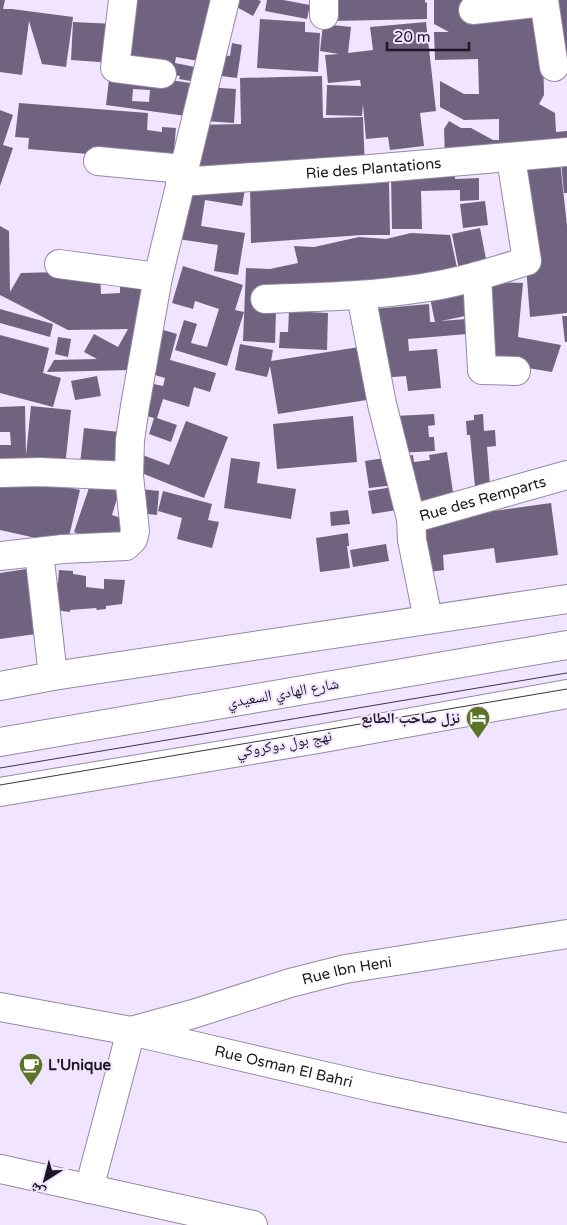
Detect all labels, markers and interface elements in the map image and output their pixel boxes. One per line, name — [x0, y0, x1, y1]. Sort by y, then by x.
scale bar — [387, 20, 470, 52]
text: 20 m — [394, 28, 431, 46]
street label: Rie des Plantations — [305, 154, 442, 182]
street label: Rue des Remparts — [417, 472, 548, 525]
street label: شارع الهادي السعيدي — [226, 674, 341, 714]
hotel icon: نزل صاحب الطابع — [465, 705, 491, 739]
place label: نزل صاحب الطابع — [361, 709, 460, 728]
street label: نهج بول دوكروكي — [235, 727, 334, 764]
street label: Rue Ibn Heni — [300, 953, 393, 989]
street label: Rue Osman El Bahri — [213, 1042, 355, 1091]
cafe icon: L'Unique — [18, 1052, 44, 1086]
place label: L'Unique — [48, 1056, 112, 1075]
north arrow — [20, 1155, 70, 1205]
text: ش — [27, 1179, 49, 1201]

